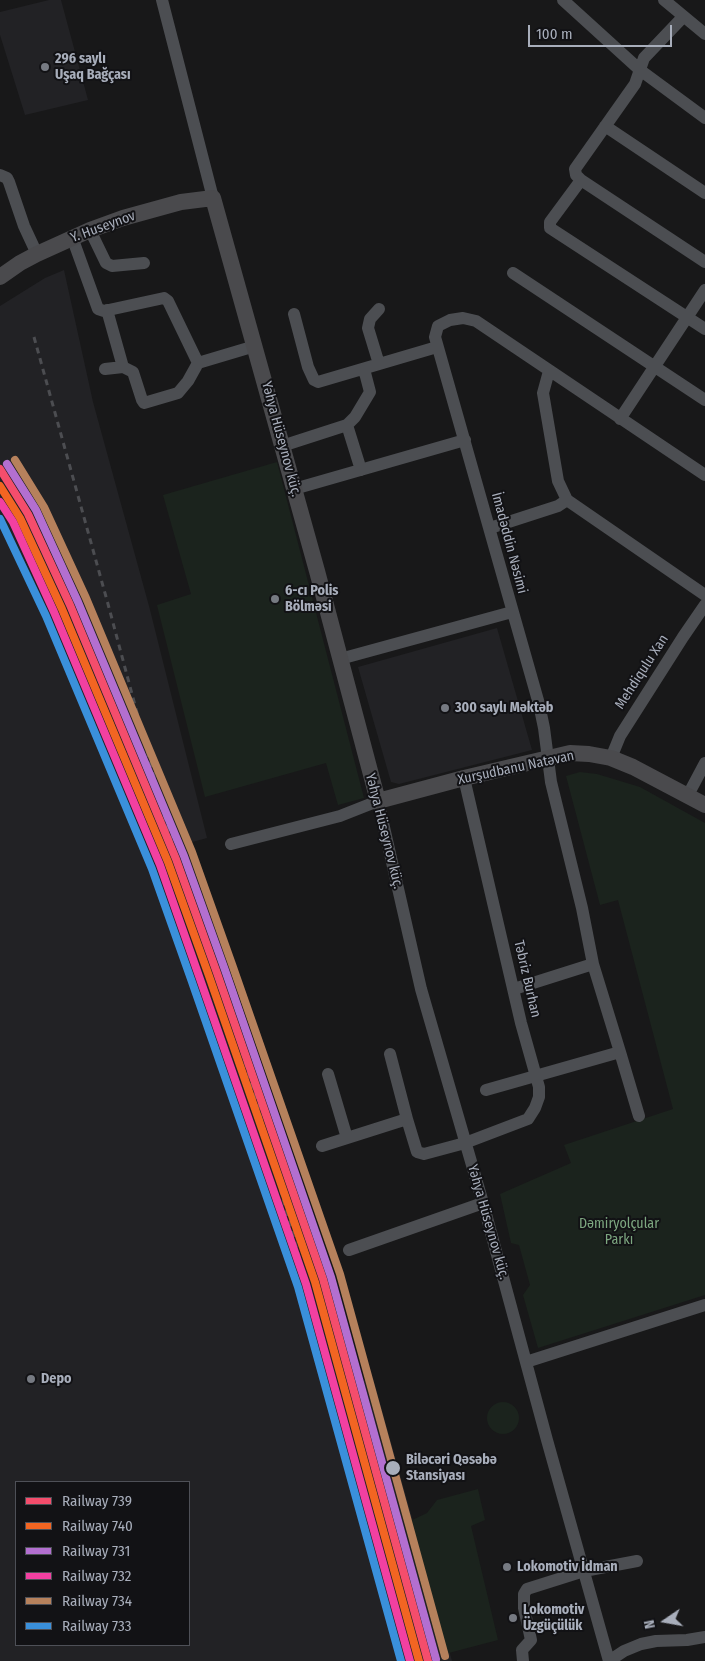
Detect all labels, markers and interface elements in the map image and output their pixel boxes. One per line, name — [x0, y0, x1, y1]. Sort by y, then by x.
scale bar — [530, 15, 674, 47]
text: 100 m — [536, 25, 573, 43]
place label: 296 saylı Uşaq Bağçası — [55, 51, 131, 84]
marker: 296 saylı Uşaq Bağçası — [39, 61, 51, 73]
street label: Y. Huseynov — [68, 208, 138, 246]
street label: Yəhya Hüseynov küç. — [258, 380, 304, 498]
street label: İmadəddin Nəsimi — [487, 490, 531, 596]
place label: 6-cı Polis Bölməsi — [285, 583, 338, 616]
marker: 6-cı Polis Bölməsi — [269, 593, 281, 605]
street label: Mehdiqulu Xan — [612, 632, 672, 712]
place label: 300 saylı Məktəb — [455, 700, 553, 716]
marker: 300 saylı Məktəb — [439, 702, 451, 714]
street label: Xurşudbanu Natəvan — [456, 747, 576, 789]
street label: Yəhya Hüseynov küç. — [362, 771, 406, 891]
street label: Təbriz Burhan — [510, 939, 544, 1019]
street label: Yəhya Hüseynov küç. — [464, 1163, 512, 1281]
park label: Dəmiryolçular Parkı — [579, 1216, 659, 1248]
place label: Depo — [41, 1371, 72, 1387]
marker: Depo — [25, 1373, 37, 1385]
place label: Biləcəri Qəsəbə Stansiyası — [406, 1452, 497, 1484]
marker: Biləcəri Qəsəbə Stansiyası — [384, 1459, 402, 1477]
legend — [15, 1481, 190, 1646]
text: Railway 739 — [62, 1492, 132, 1510]
text: Railway 740 — [62, 1517, 133, 1535]
text: Railway 731 — [62, 1542, 130, 1560]
place label: Lokomotiv İdman — [517, 1559, 618, 1575]
marker: Lokomotiv İdman — [501, 1561, 513, 1573]
text: Railway 732 — [62, 1567, 131, 1585]
text: Railway 734 — [62, 1592, 132, 1610]
north arrow — [640, 1596, 690, 1646]
place label: Lokomotiv Üzgüçülük — [523, 1602, 584, 1634]
marker: Lokomotiv Üzgüçülük — [507, 1612, 519, 1624]
text: Railway 733 — [62, 1617, 132, 1635]
text: N — [641, 1618, 659, 1630]

